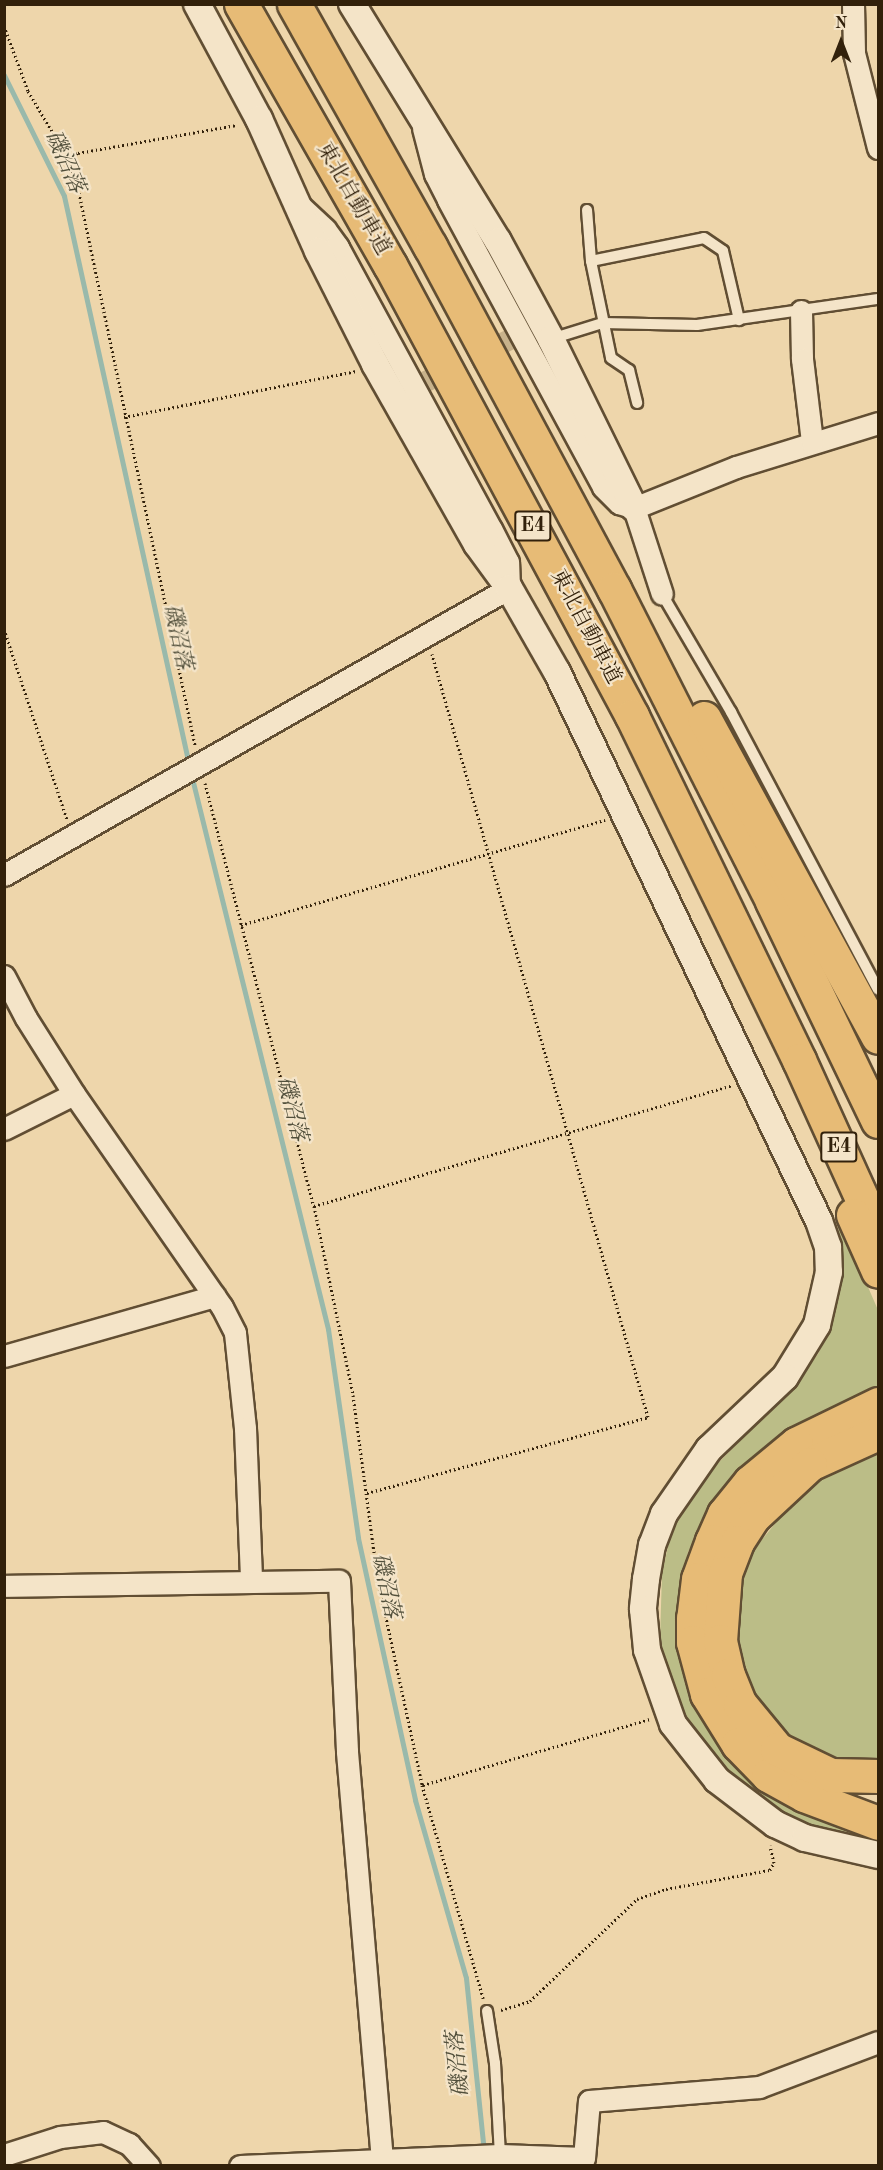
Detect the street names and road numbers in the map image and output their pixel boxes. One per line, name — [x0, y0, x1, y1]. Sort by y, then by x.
street label: 東北自動車道 — [311, 138, 395, 260]
road number: E4 — [514, 509, 552, 543]
street label: 東北自動車道 — [544, 565, 626, 689]
road number: E4 — [820, 1130, 858, 1164]

